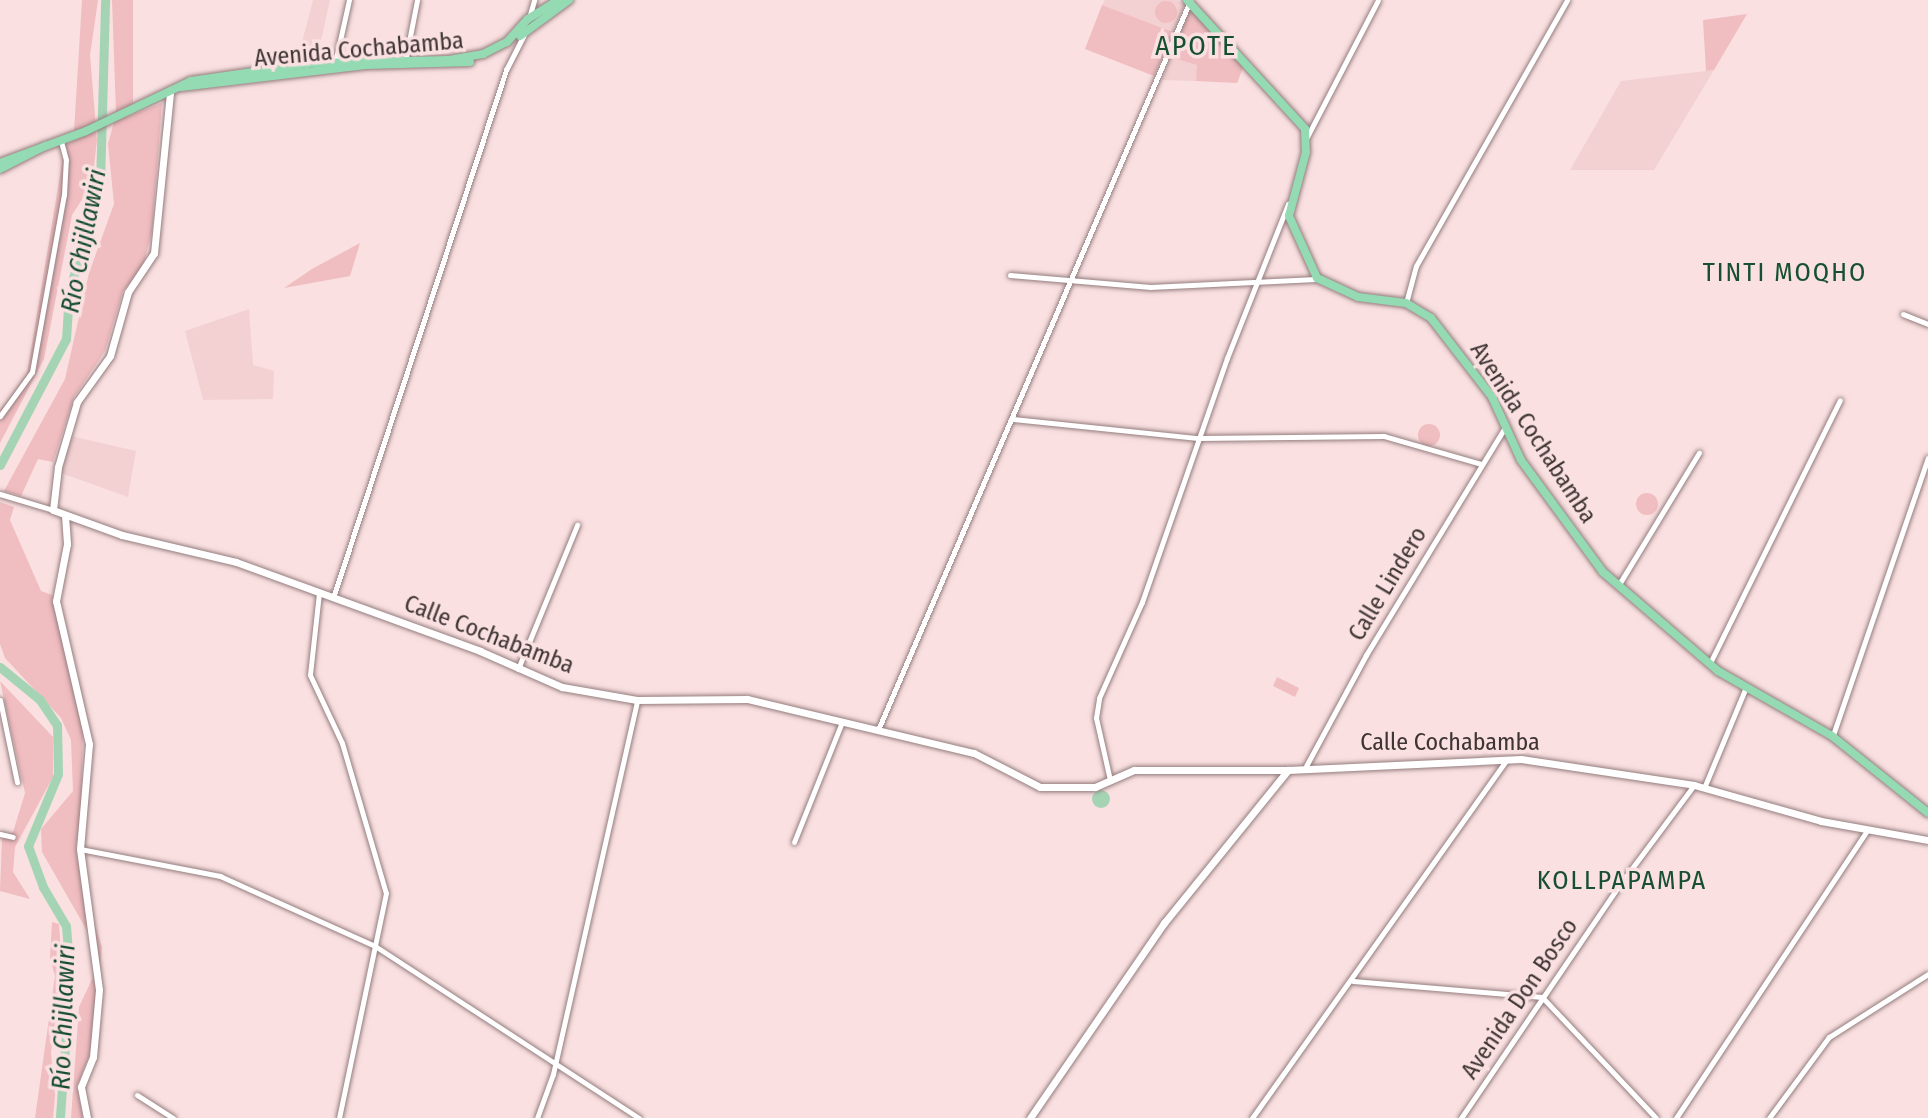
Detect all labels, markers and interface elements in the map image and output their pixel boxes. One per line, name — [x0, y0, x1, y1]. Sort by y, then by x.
street label: Avenida Cochabamba — [253, 26, 465, 74]
district label: APOTE — [1155, 29, 1237, 63]
water label: Río Chijllawiri — [55, 166, 113, 316]
district label: TINTI MOQHO — [1703, 257, 1867, 289]
street label: Avenida Cochabamba — [1464, 337, 1602, 529]
street label: Calle Lindero — [1343, 522, 1433, 646]
street label: Calle Cochabamba — [400, 589, 578, 681]
street label: Calle Cochabamba — [1360, 729, 1540, 757]
district label: KOLLPAPAMPA — [1537, 865, 1707, 897]
street label: Avenida Don Bosco — [1456, 913, 1584, 1085]
water label: Río Chijllawiri — [46, 944, 82, 1090]

